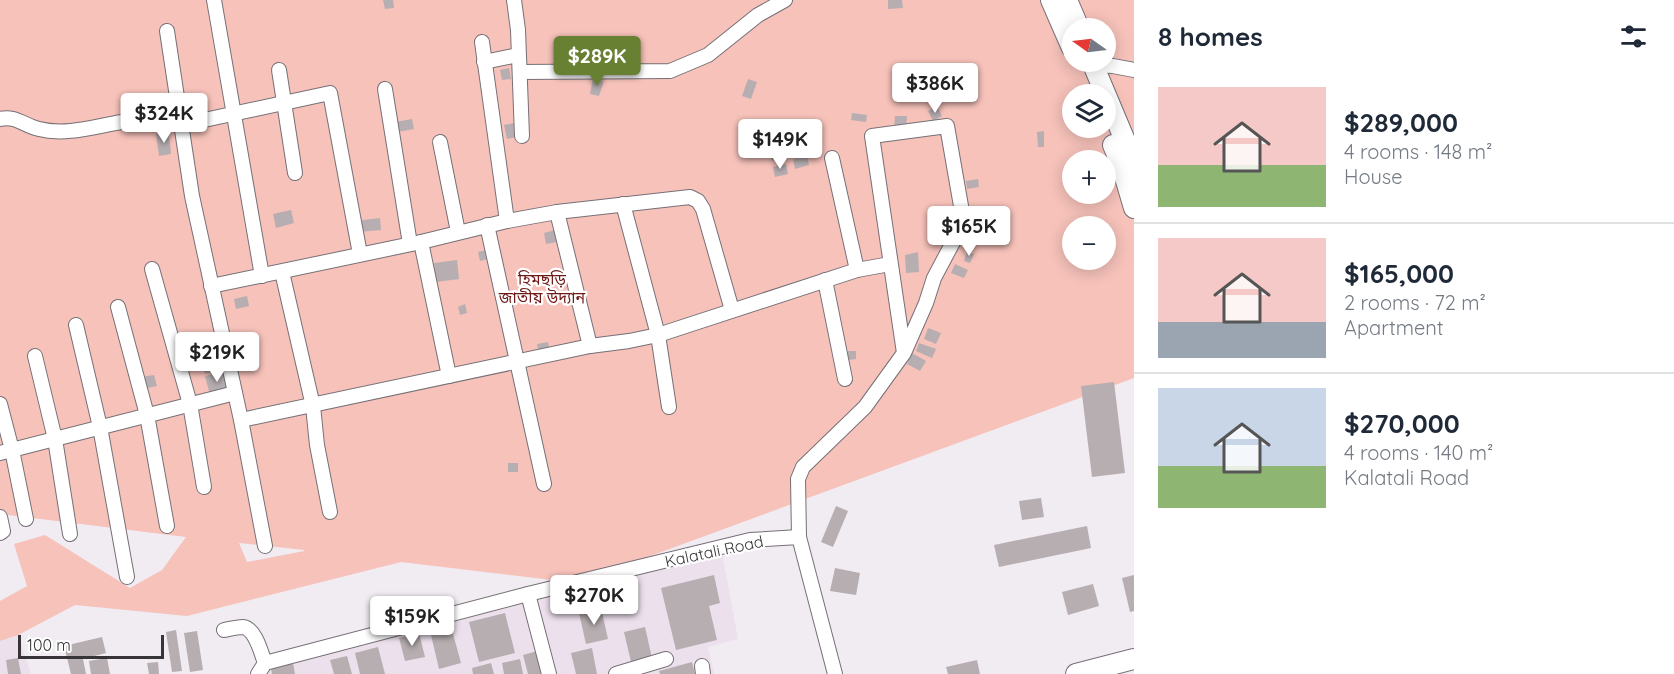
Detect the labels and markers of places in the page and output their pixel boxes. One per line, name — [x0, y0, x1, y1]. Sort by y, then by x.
pin: $289K — [555, 36, 639, 87]
pin: $386K — [893, 63, 977, 114]
pin: $324K — [122, 93, 206, 144]
pin: $149K — [738, 119, 822, 170]
pin: $165K — [927, 206, 1011, 257]
pin: $219K — [175, 332, 259, 383]
pin: $270K — [552, 575, 636, 626]
pin: $159K — [370, 596, 454, 647]

